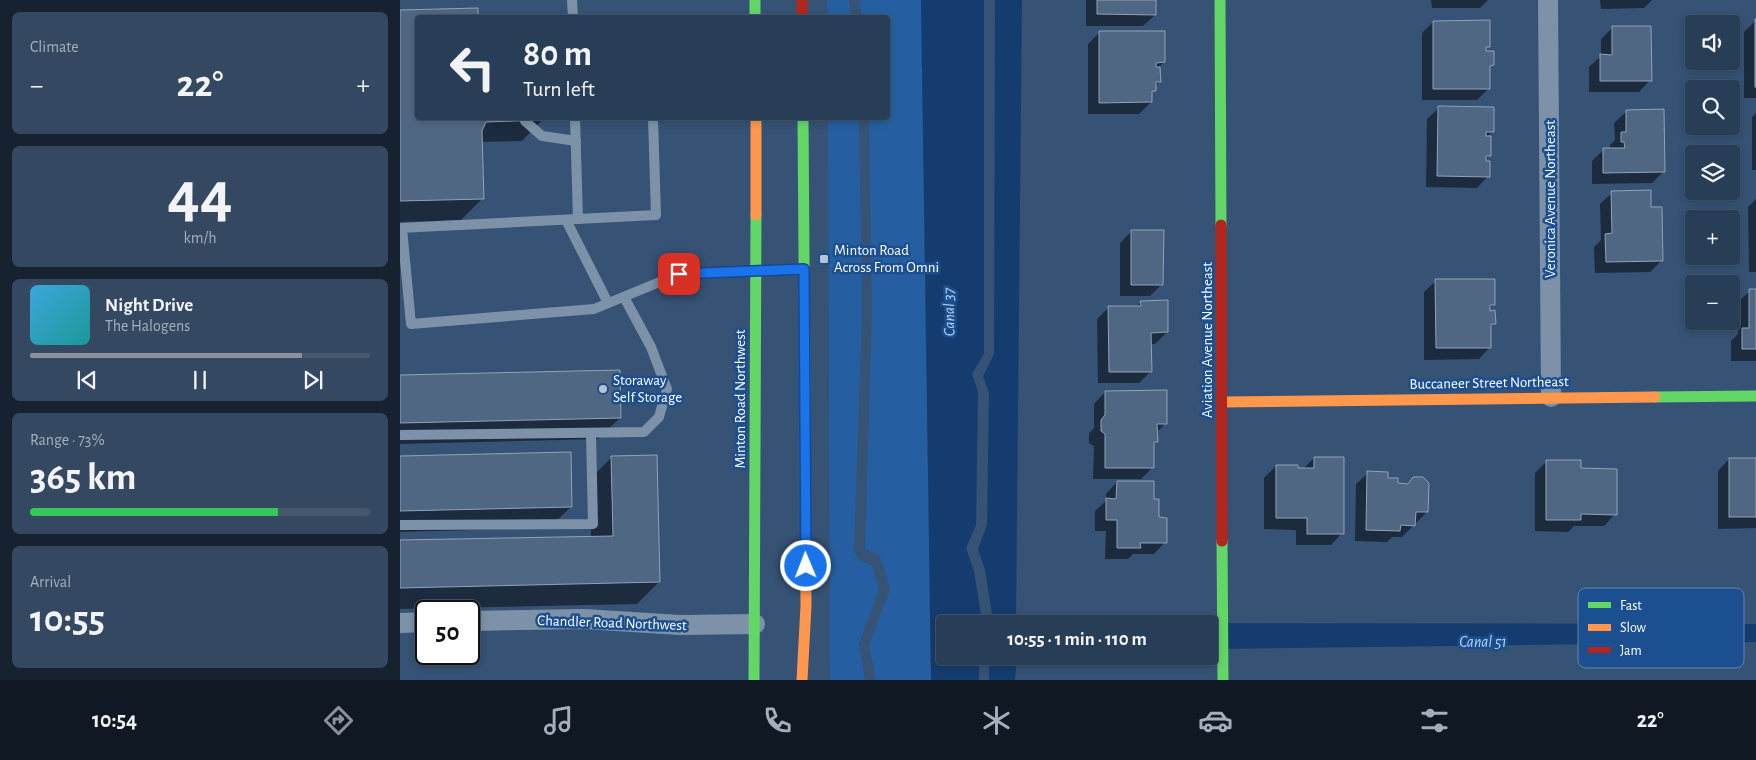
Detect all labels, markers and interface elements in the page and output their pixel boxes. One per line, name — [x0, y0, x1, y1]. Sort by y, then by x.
map controls — [1685, 15, 1740, 330]
button: sound — [1685, 15, 1740, 70]
icon: left — [440, 35, 505, 100]
text: 80 m — [523, 37, 592, 72]
text: Climate — [30, 39, 79, 55]
text: 22° — [177, 66, 223, 104]
text: − — [30, 72, 43, 100]
text: + — [357, 72, 370, 100]
text: Turn left — [523, 78, 595, 100]
button: search — [1685, 80, 1740, 135]
street label: Veronica Avenue Northeast — [1543, 120, 1558, 278]
button: layers — [1685, 145, 1740, 200]
text: 44 — [167, 164, 233, 229]
button: + — [1685, 210, 1740, 265]
text: km/h — [183, 230, 217, 246]
place label: Minton Road Across From Omni — [834, 243, 939, 275]
pin — [658, 253, 700, 295]
marker: Minton Road Across From Omni — [818, 253, 830, 265]
icon: arrive — [665, 260, 693, 288]
street label: Aviation Avenue Northeast — [1200, 262, 1215, 418]
button: − — [1685, 275, 1740, 330]
water label: Canal 37 — [941, 287, 957, 337]
text: Night Drive — [105, 296, 193, 315]
text: The Halogens — [105, 318, 190, 334]
street label: Minton Road Northwest — [733, 329, 748, 468]
icon: previous — [73, 366, 101, 394]
icon: pause — [186, 366, 214, 394]
icon: next — [299, 366, 327, 394]
place label: Storaway Self Storage — [613, 373, 682, 405]
street label: Buccaneer Street Northeast — [1409, 374, 1569, 392]
marker: Storaway Self Storage — [597, 383, 609, 395]
text: Range · 73% — [30, 432, 105, 448]
text: 365 km — [30, 459, 136, 497]
position arrow — [779, 539, 831, 591]
text: Arrival — [30, 574, 71, 590]
legend — [1578, 588, 1744, 668]
text: Fast — [1620, 599, 1642, 613]
speed limit sign: 50 — [415, 600, 480, 665]
text: 10:55 — [30, 601, 105, 639]
street label: Chandler Road Northwest — [537, 613, 687, 633]
text: Slow — [1620, 621, 1647, 635]
text: 10:55 · 1 min · 110 m — [1007, 630, 1147, 649]
water label: Canal 51 — [1459, 634, 1507, 650]
text: Jam — [1620, 644, 1642, 658]
icon: directions — [321, 703, 356, 738]
icon: music — [541, 703, 576, 738]
icon: phone — [760, 703, 795, 738]
icon: climate — [979, 703, 1014, 738]
icon: car — [1198, 703, 1233, 738]
icon: filters — [1417, 703, 1452, 738]
text: 10:54 — [92, 709, 137, 731]
text: 22° — [1637, 709, 1664, 731]

